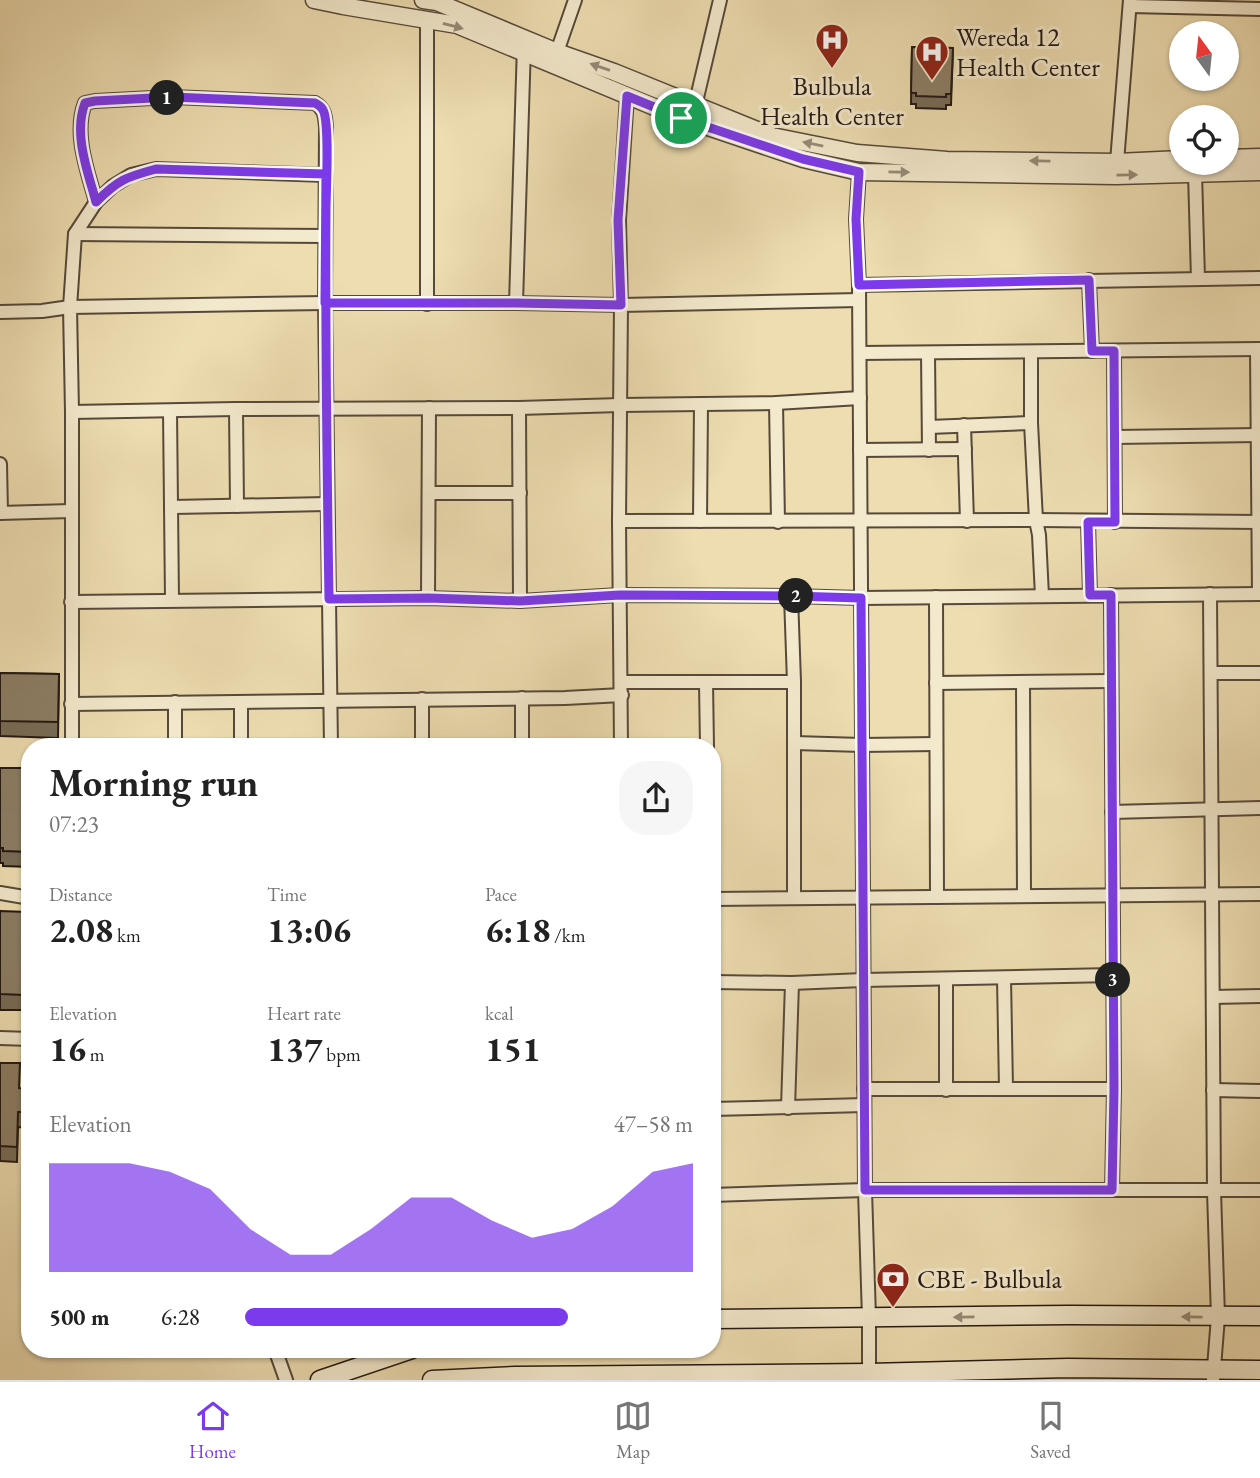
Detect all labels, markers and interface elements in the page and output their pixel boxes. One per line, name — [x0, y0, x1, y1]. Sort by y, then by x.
place label: Wereda 12 Health Center — [956, 20, 1100, 84]
one-way arrow — [442, 21, 464, 32]
hospital icon: Bulbula Health Center — [813, 21, 851, 70]
north arrow — [1169, 21, 1239, 91]
map controls — [1169, 21, 1239, 175]
hospital icon: Wereda 12 Health Center — [913, 33, 951, 82]
one-way arrow — [589, 61, 610, 72]
place label: Bulbula Health Center — [760, 69, 904, 133]
pin: 1 — [150, 80, 184, 116]
text: 1 — [161, 85, 172, 110]
pin — [651, 88, 711, 148]
icon: arrive — [662, 99, 700, 137]
button: locate — [1169, 105, 1239, 175]
one-way arrow — [802, 139, 824, 150]
one-way arrow — [1028, 155, 1050, 167]
one-way arrow — [889, 167, 911, 178]
one-way arrow — [1116, 170, 1138, 181]
pin: 2 — [778, 578, 814, 614]
text: 2 — [790, 583, 801, 608]
text: Morning run — [49, 758, 258, 807]
button: share — [619, 761, 693, 835]
text: 07:23 — [49, 809, 99, 839]
text: Distance — [49, 882, 112, 907]
text: Time — [267, 882, 307, 907]
text: Pace — [485, 882, 517, 907]
text: 2.08 — [49, 907, 113, 952]
text: 13:06 — [267, 907, 351, 952]
text: 6:18 — [485, 907, 550, 952]
text: km — [113, 923, 141, 948]
text: /km — [550, 923, 586, 948]
pin: 3 — [1096, 962, 1130, 998]
text: 3 — [1107, 967, 1118, 992]
text: Elevation — [49, 1001, 117, 1026]
text: Heart rate — [267, 1001, 341, 1026]
text: kcal — [485, 1001, 514, 1026]
text: 16 — [49, 1026, 86, 1071]
text: 137 — [267, 1026, 323, 1071]
text: 151 — [485, 1026, 541, 1071]
text: m — [86, 1042, 105, 1067]
text: bpm — [323, 1042, 361, 1067]
text: Elevation — [49, 1109, 132, 1139]
text: 47–58 m — [614, 1109, 693, 1139]
bank icon: CBE - Bulbula — [874, 1260, 912, 1309]
place label: CBE - Bulbula — [917, 1262, 1062, 1296]
text: 500 m — [49, 1302, 110, 1332]
text: 6:28 — [161, 1302, 200, 1332]
one-way arrow — [953, 1311, 975, 1323]
one-way arrow — [1181, 1311, 1203, 1322]
tab: Home — [189, 1397, 236, 1464]
tab: Map — [614, 1397, 652, 1464]
tab: Saved — [1030, 1397, 1071, 1464]

